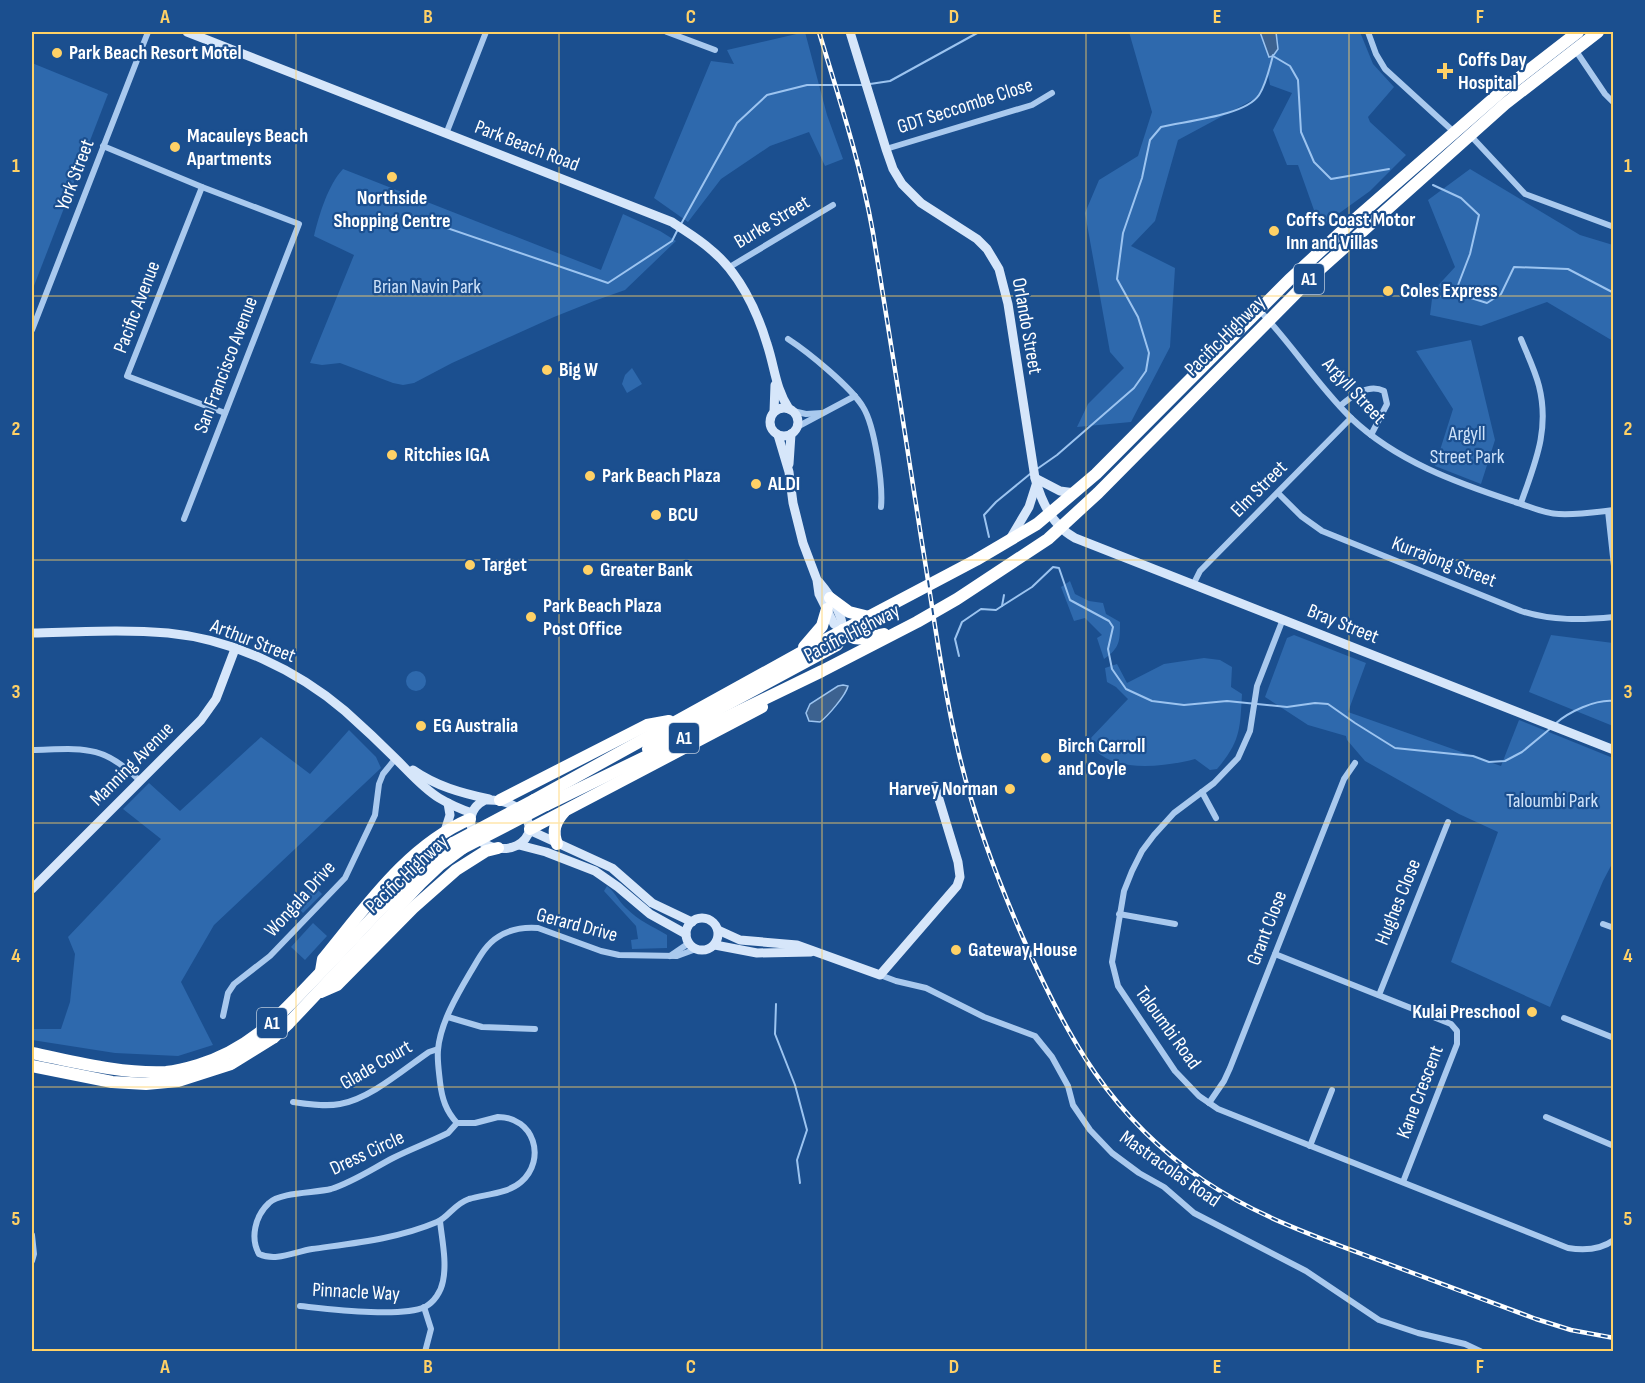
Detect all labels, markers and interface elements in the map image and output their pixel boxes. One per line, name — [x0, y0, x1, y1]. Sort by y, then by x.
text: A — [159, 5, 170, 29]
text: B — [423, 5, 433, 29]
text: C — [686, 5, 696, 29]
text: D — [949, 5, 959, 29]
text: E — [1213, 5, 1221, 29]
text: F — [1476, 5, 1484, 29]
place label: Park Beach Resort Motel — [69, 41, 242, 65]
marker: Park Beach Resort Motel — [50, 46, 64, 60]
place label: Coffs Day Hospital — [1458, 48, 1528, 95]
marker: Coffs Day Hospital — [1436, 62, 1454, 80]
street label: GDT Seccombe Close — [894, 73, 1036, 139]
street label: Park Beach Road — [471, 115, 583, 177]
place label: Macauleys Beach Apartments — [186, 124, 308, 171]
street label: York Street — [50, 136, 100, 214]
marker: Macauleys Beach Apartments — [168, 140, 182, 154]
text: 1 — [12, 154, 20, 178]
text: 1 — [1624, 154, 1632, 178]
marker: Northside Shopping Centre — [385, 170, 399, 184]
place label: Northside Shopping Centre — [333, 186, 451, 233]
street label: Burke Street — [730, 190, 814, 254]
place label: Coffs Coast Motor Inn and Villas — [1286, 208, 1415, 255]
marker: Coffs Coast Motor Inn and Villas — [1267, 224, 1281, 238]
street label: Pacific Avenue — [109, 258, 165, 356]
road number: A1 — [1294, 264, 1324, 294]
park label: Brian Navin Park — [373, 275, 481, 299]
street label: Orlando Street — [1007, 276, 1047, 376]
place label: Coles Express — [1400, 279, 1498, 303]
marker: Coles Express — [1381, 284, 1395, 298]
street label: Pacific Highway — [1180, 290, 1271, 381]
street label: San Francisco Avenue — [189, 293, 263, 437]
street label: Argyll Street — [1316, 352, 1391, 429]
place label: Big W — [559, 358, 598, 382]
marker: Big W — [540, 363, 554, 377]
text: 2 — [12, 417, 20, 441]
text: 2 — [1624, 417, 1632, 441]
park label: Argyll Street Park — [1430, 422, 1505, 469]
place label: Ritchies IGA — [404, 443, 490, 467]
marker: Ritchies IGA — [385, 448, 399, 462]
street label: Elm Street — [1226, 456, 1292, 522]
place label: Park Beach Plaza — [602, 464, 721, 488]
marker: Park Beach Plaza — [583, 469, 597, 483]
place label: ALDI — [767, 472, 800, 496]
marker: ALDI — [749, 477, 763, 491]
place label: BCU — [668, 503, 698, 527]
marker: BCU — [649, 508, 663, 522]
street label: Kurrajong Street — [1388, 531, 1500, 593]
place label: Target — [482, 553, 527, 577]
marker: Target — [463, 558, 477, 572]
place label: Greater Bank — [600, 558, 693, 582]
marker: Greater Bank — [581, 563, 595, 577]
place label: Park Beach Plaza Post Office — [543, 594, 662, 641]
street label: Pacific Highway — [800, 599, 904, 667]
street label: Bray Street — [1304, 599, 1382, 649]
marker: Park Beach Plaza Post Office — [524, 610, 538, 624]
street label: Arthur Street — [206, 613, 299, 668]
text: 3 — [12, 680, 21, 704]
text: 3 — [1624, 680, 1633, 704]
place label: EG Australia — [433, 714, 518, 738]
street label: Manning Avenue — [85, 717, 179, 811]
marker: EG Australia — [414, 719, 428, 733]
road number: A1 — [669, 723, 699, 753]
place label: Birch Carroll and Coyle — [1058, 734, 1145, 781]
marker: Birch Carroll and Coyle — [1039, 751, 1053, 765]
place label: Harvey Norman — [889, 777, 998, 801]
marker: Harvey Norman — [1003, 782, 1017, 796]
park label: Taloumbi Park — [1506, 789, 1598, 813]
street label: Pacific Highway — [361, 830, 453, 918]
street label: Wongala Drive — [259, 856, 341, 942]
street label: Hughes Close — [1370, 856, 1426, 948]
street label: Grant Close — [1242, 887, 1292, 969]
street label: Gerard Drive — [534, 903, 620, 947]
place label: Gateway House — [968, 938, 1077, 962]
marker: Gateway House — [949, 943, 963, 957]
text: 4 — [11, 944, 21, 968]
text: 4 — [1623, 944, 1633, 968]
street label: Taloumbi Road — [1130, 982, 1206, 1074]
place label: Kulai Preschool — [1412, 1000, 1520, 1024]
marker: Kulai Preschool — [1525, 1005, 1539, 1019]
road number: A1 — [257, 1008, 287, 1038]
street label: Glade Court — [336, 1035, 416, 1095]
street label: Kane Crescent — [1391, 1042, 1449, 1142]
street label: Dress Circle — [326, 1125, 408, 1181]
street label: Mastracolas Road — [1115, 1126, 1225, 1212]
text: 5 — [12, 1207, 21, 1231]
text: 5 — [1624, 1207, 1633, 1231]
street label: Pinnacle Way — [312, 1278, 401, 1306]
text: A — [159, 1355, 170, 1379]
text: B — [423, 1355, 433, 1379]
text: C — [686, 1355, 696, 1379]
text: D — [949, 1355, 959, 1379]
text: E — [1213, 1355, 1221, 1379]
text: F — [1476, 1355, 1484, 1379]

